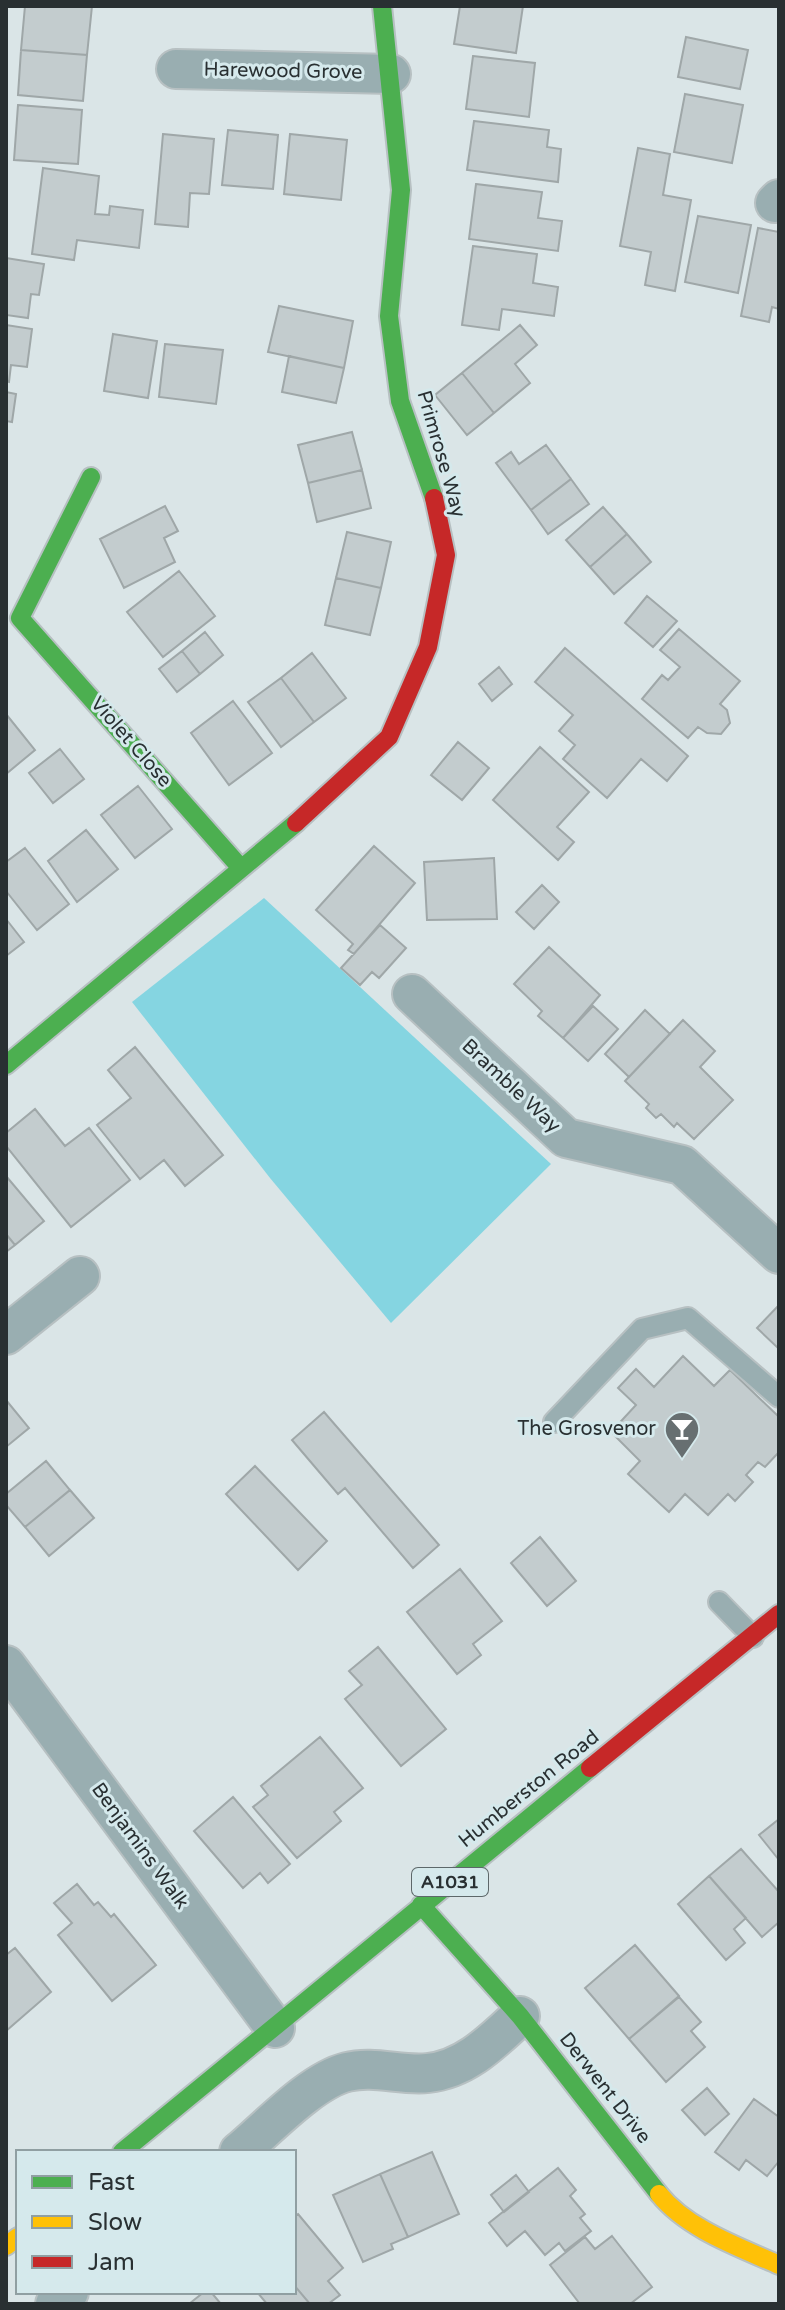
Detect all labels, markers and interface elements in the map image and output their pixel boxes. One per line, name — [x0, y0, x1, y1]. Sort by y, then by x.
street label: Harewood Grove — [203, 58, 363, 84]
street label: Primrose Way — [411, 388, 471, 521]
street label: Violet Close — [85, 692, 177, 792]
street label: Bramble Way — [457, 1034, 566, 1138]
bar icon: The Grosvenor — [663, 1410, 701, 1460]
place label: The Grosvenor — [517, 1417, 656, 1441]
street label: Humberston Road — [454, 1725, 604, 1853]
street label: Benjamins Walk — [86, 1778, 194, 1914]
road number: A1031 — [412, 1868, 488, 1896]
street label: Derwent Drive — [554, 2028, 656, 2148]
legend — [16, 2150, 296, 2294]
text: Fast — [88, 2168, 135, 2197]
text: Slow — [88, 2208, 142, 2237]
text: Jam — [88, 2248, 135, 2277]

